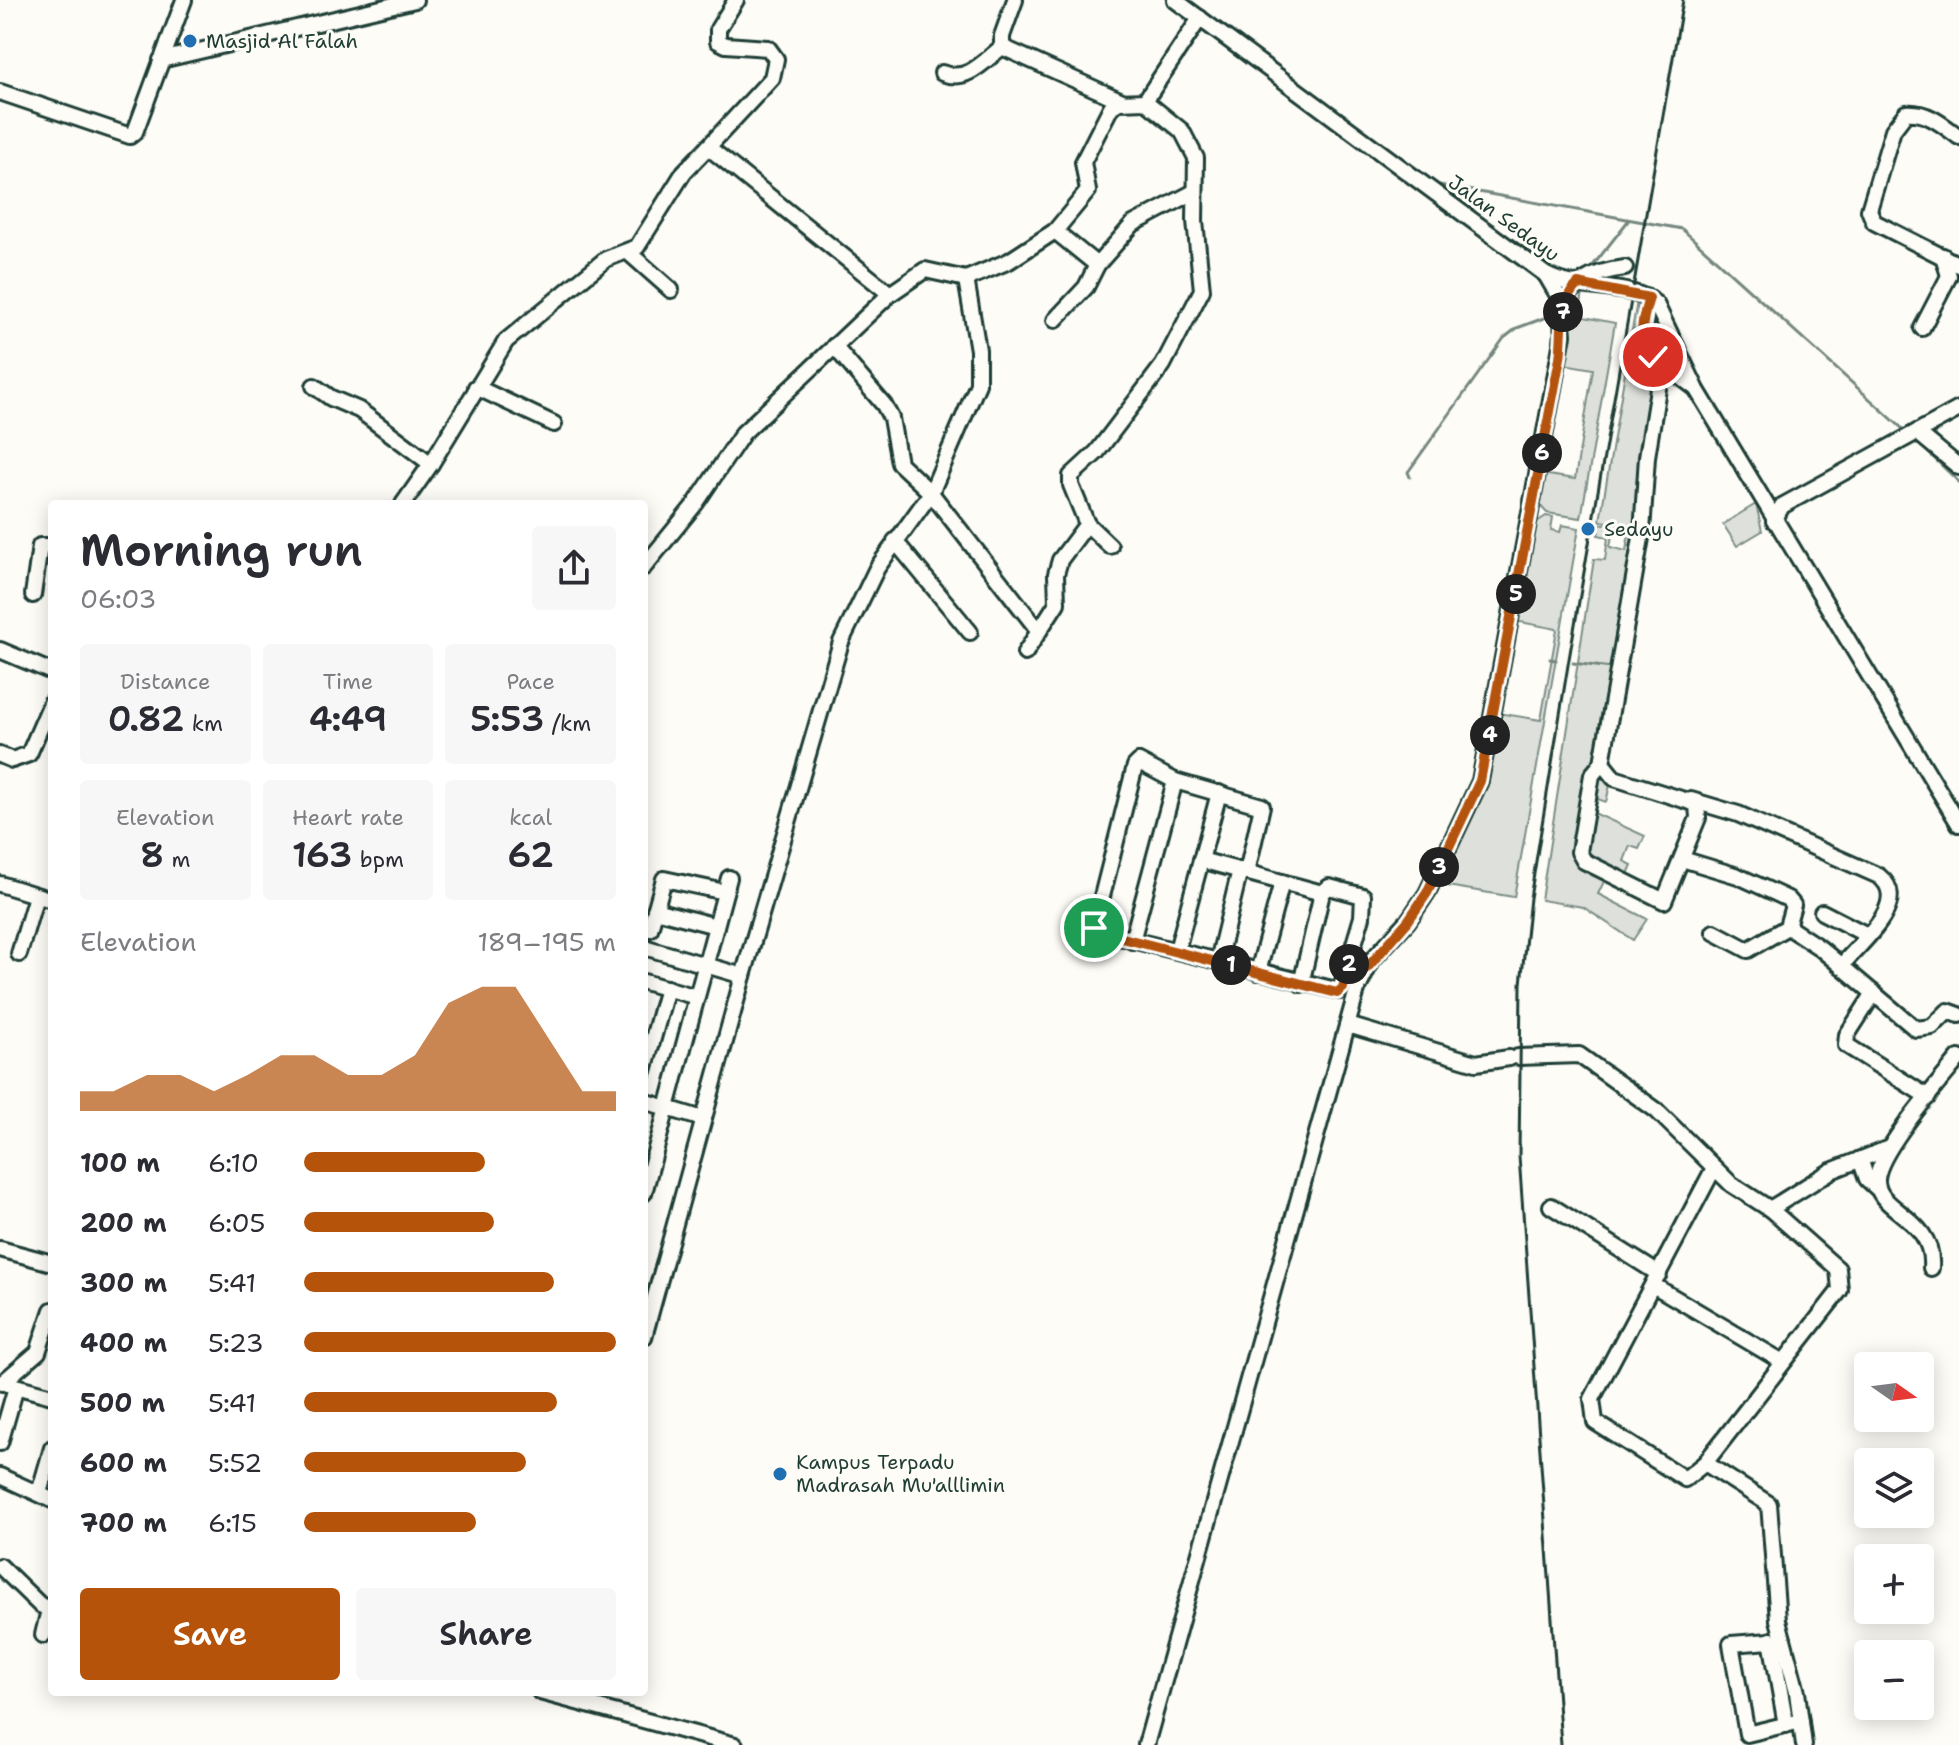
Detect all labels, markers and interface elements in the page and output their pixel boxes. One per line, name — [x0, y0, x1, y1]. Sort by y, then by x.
place label: Masjid Al Falah — [206, 28, 358, 54]
marker: Masjid Al Falah — [181, 32, 199, 50]
street label: Jalan Sedayu — [1443, 169, 1565, 267]
pin: 7 — [1543, 292, 1583, 332]
text: 7 — [1555, 297, 1571, 326]
pin — [1619, 323, 1687, 391]
icon: check — [1631, 335, 1675, 379]
pin: 6 — [1522, 433, 1562, 473]
text: 6 — [1534, 438, 1550, 467]
place label: Sedayu — [1604, 516, 1674, 542]
marker: Sedayu — [1579, 520, 1597, 538]
text: Morning run — [80, 521, 363, 580]
button: share — [532, 526, 616, 610]
pin: 5 — [1496, 574, 1536, 614]
text: 5 — [1509, 579, 1523, 608]
text: 06:03 — [80, 581, 156, 616]
text: Distance — [120, 667, 210, 696]
text: Time — [323, 667, 373, 696]
text: Pace — [506, 667, 555, 696]
text: 0.82 — [108, 696, 184, 742]
text: 4:49 — [309, 696, 387, 742]
text: 5:53 — [470, 696, 544, 742]
text: km — [184, 709, 223, 738]
text: /km — [544, 709, 591, 738]
pin: 4 — [1470, 715, 1510, 755]
text: 4 — [1482, 720, 1498, 749]
text: Elevation — [116, 803, 215, 832]
text: Heart rate — [292, 803, 404, 832]
text: kcal — [509, 803, 552, 832]
text: 8 — [140, 832, 164, 878]
text: 163 — [292, 832, 352, 878]
text: 62 — [508, 832, 554, 878]
text: m — [164, 845, 190, 874]
text: bpm — [352, 845, 404, 874]
pin: 3 — [1419, 847, 1459, 887]
text: 3 — [1431, 852, 1447, 881]
pin — [1060, 894, 1128, 962]
icon: arrive — [1072, 906, 1116, 950]
text: Elevation — [80, 924, 196, 959]
text: 189–195 m — [477, 924, 616, 959]
pin: 2 — [1329, 944, 1369, 984]
pin: 1 — [1211, 945, 1251, 985]
text: 2 — [1341, 949, 1357, 978]
text: 1 — [1226, 950, 1236, 979]
text: 100 m — [80, 1145, 160, 1180]
text: 6:10 — [208, 1145, 259, 1180]
text: 200 m — [80, 1205, 167, 1240]
text: 6:05 — [208, 1205, 265, 1240]
text: 300 m — [80, 1265, 167, 1300]
text: 5:41 — [208, 1265, 256, 1300]
text: 400 m — [80, 1325, 167, 1360]
text: 5:23 — [208, 1325, 264, 1360]
north arrow — [1854, 1352, 1934, 1432]
map controls — [1854, 1352, 1934, 1720]
text: 500 m — [80, 1385, 165, 1420]
text: 5:41 — [208, 1385, 256, 1420]
text: 600 m — [80, 1445, 167, 1480]
text: 5:52 — [208, 1445, 262, 1480]
button: layers — [1854, 1448, 1934, 1528]
place label: Kampus Terpadu Madrasah Mu'alllimin — [796, 1449, 1005, 1498]
marker: Kampus Terpadu Madrasah Mu'alllimin — [771, 1465, 789, 1483]
text: 700 m — [80, 1505, 167, 1540]
text: 6:15 — [208, 1505, 257, 1540]
button: + — [1854, 1544, 1934, 1624]
button: Save — [80, 1588, 340, 1680]
button: Share — [356, 1588, 616, 1680]
button: − — [1854, 1640, 1934, 1720]

